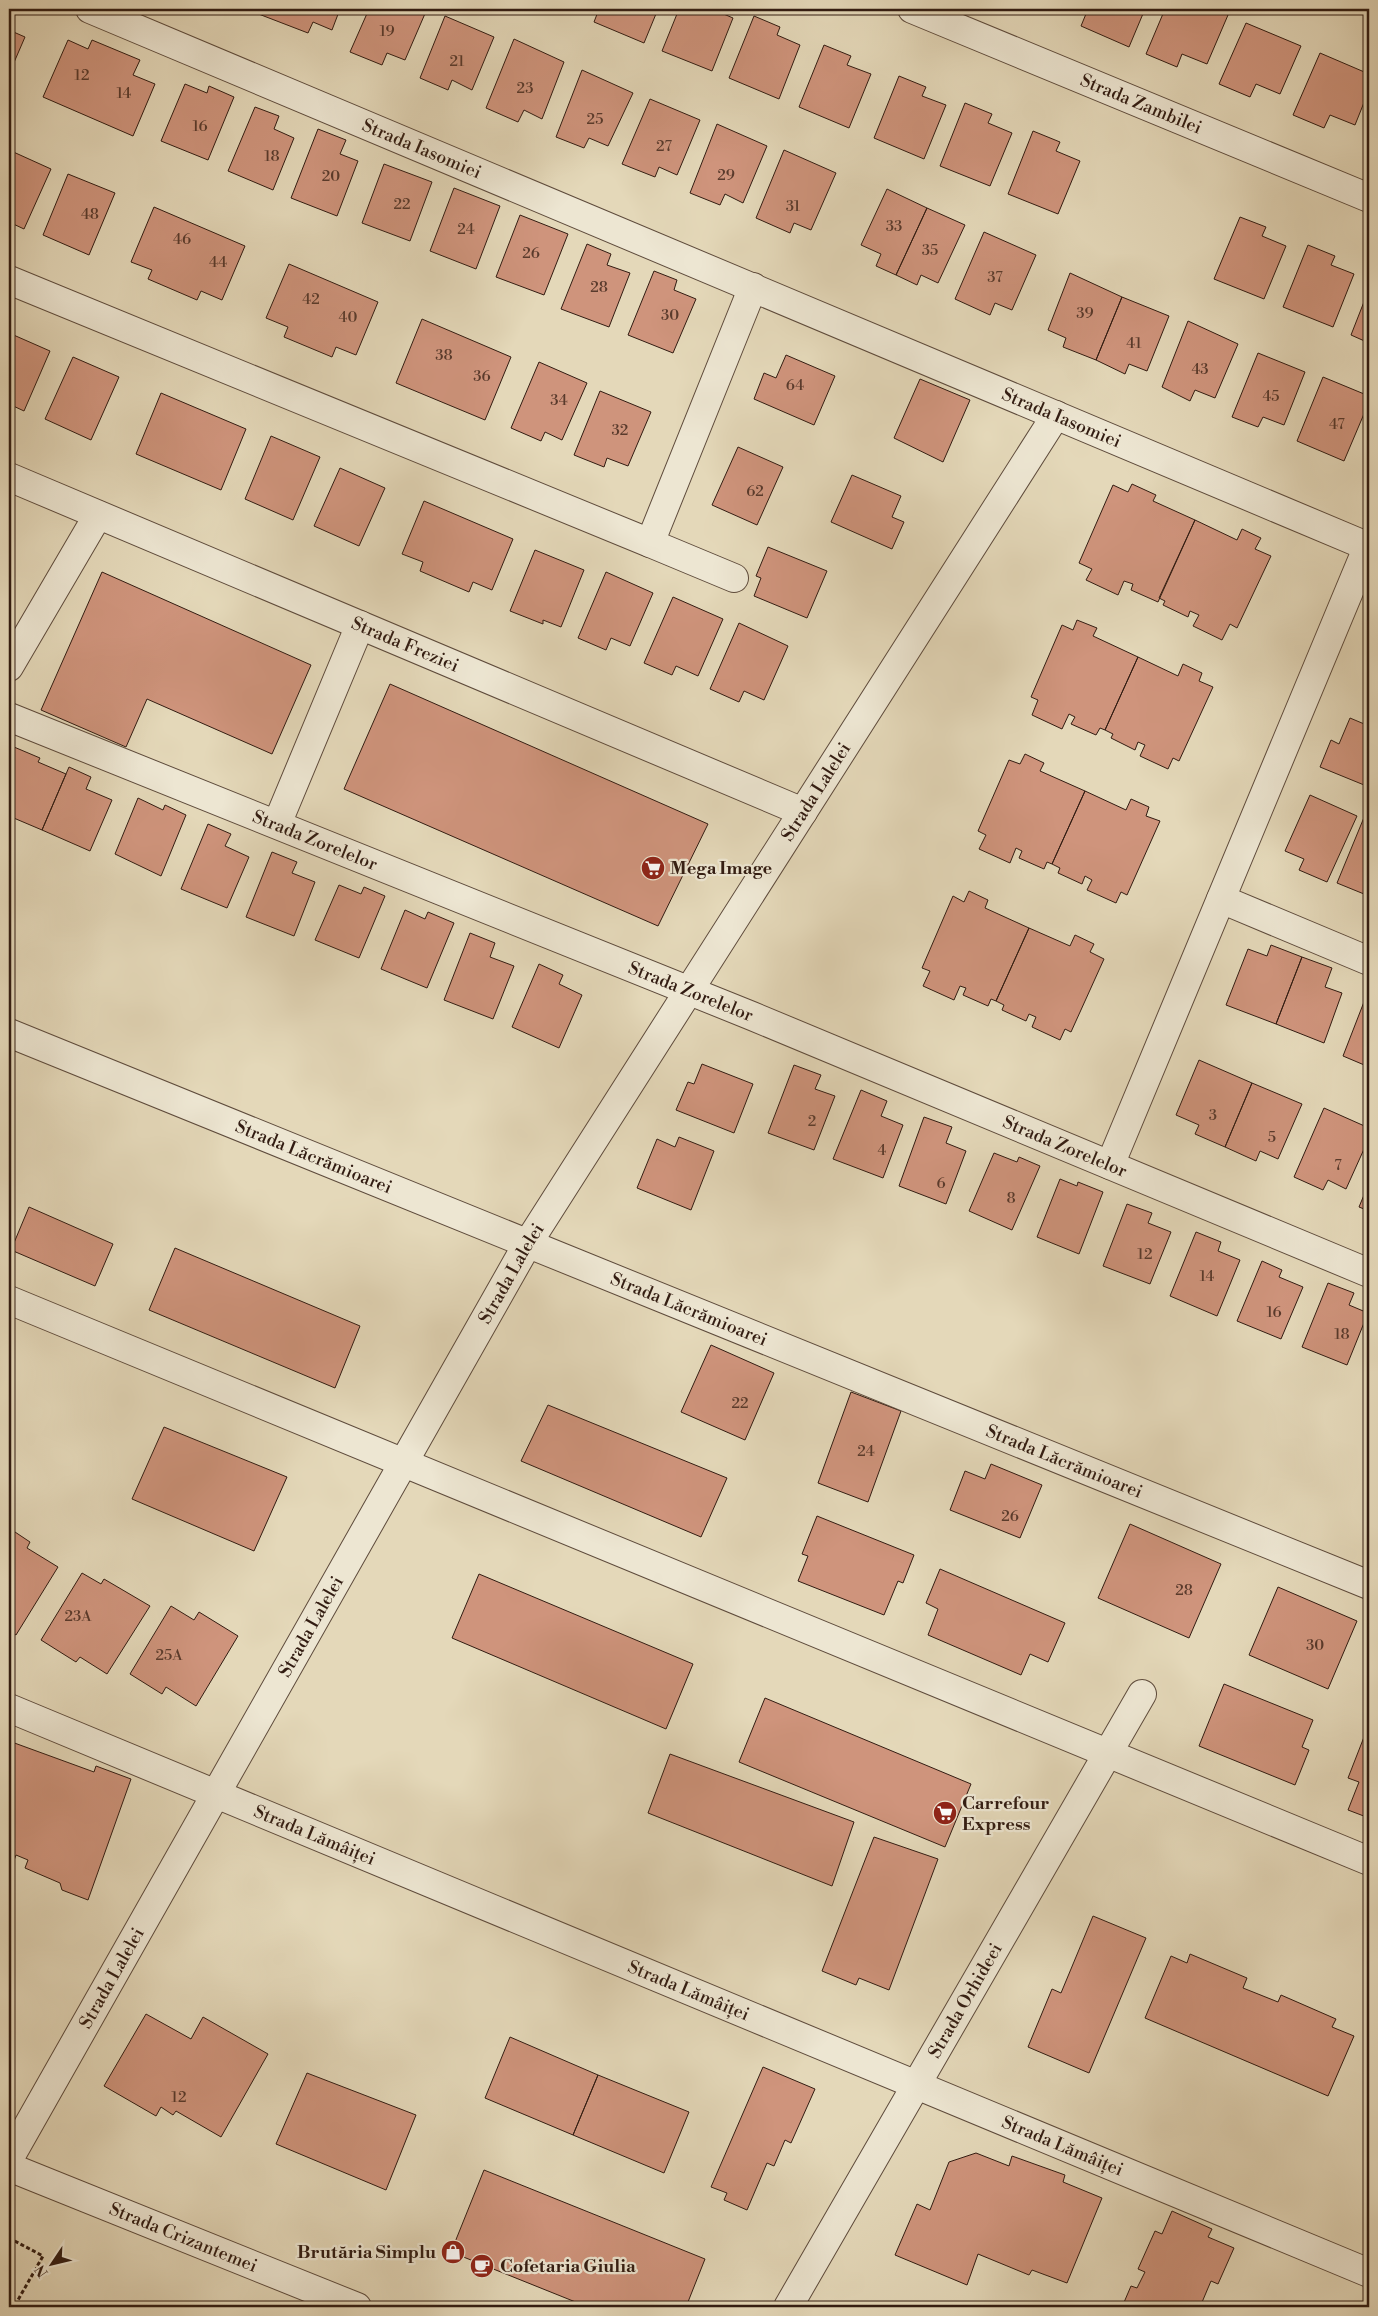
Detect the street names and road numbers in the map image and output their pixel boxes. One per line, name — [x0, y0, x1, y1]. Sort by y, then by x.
street label: Strada Zambilei — [1077, 69, 1205, 140]
street label: Strada Iasomiei — [358, 114, 485, 184]
street label: Strada Iasomiei — [998, 383, 1125, 453]
street label: Strada Freziei — [348, 612, 462, 678]
street label: Strada Lalelei — [776, 738, 856, 846]
street label: Strada Zorelelor — [249, 805, 381, 876]
street label: Strada Zorelelor — [625, 956, 757, 1027]
street label: Strada Zorelelor — [999, 1111, 1131, 1183]
street label: Strada Lăcrămioarei — [232, 1115, 395, 1199]
street label: Strada Lalelei — [474, 1219, 550, 1328]
street label: Strada Lăcrămioarei — [607, 1267, 771, 1352]
street label: Strada Lăcrămioarei — [982, 1420, 1146, 1504]
street label: Strada Lalelei — [273, 1572, 349, 1681]
street label: Strada Lămâiței — [250, 1800, 379, 1871]
street label: Strada Lalelei — [74, 1924, 150, 2033]
street label: Strada Orhideei — [923, 1939, 1008, 2062]
street label: Strada Lămâiței — [624, 1955, 753, 2026]
street label: Strada Lămâiței — [998, 2111, 1127, 2182]
street label: Strada Crizantemei — [106, 2198, 261, 2278]

